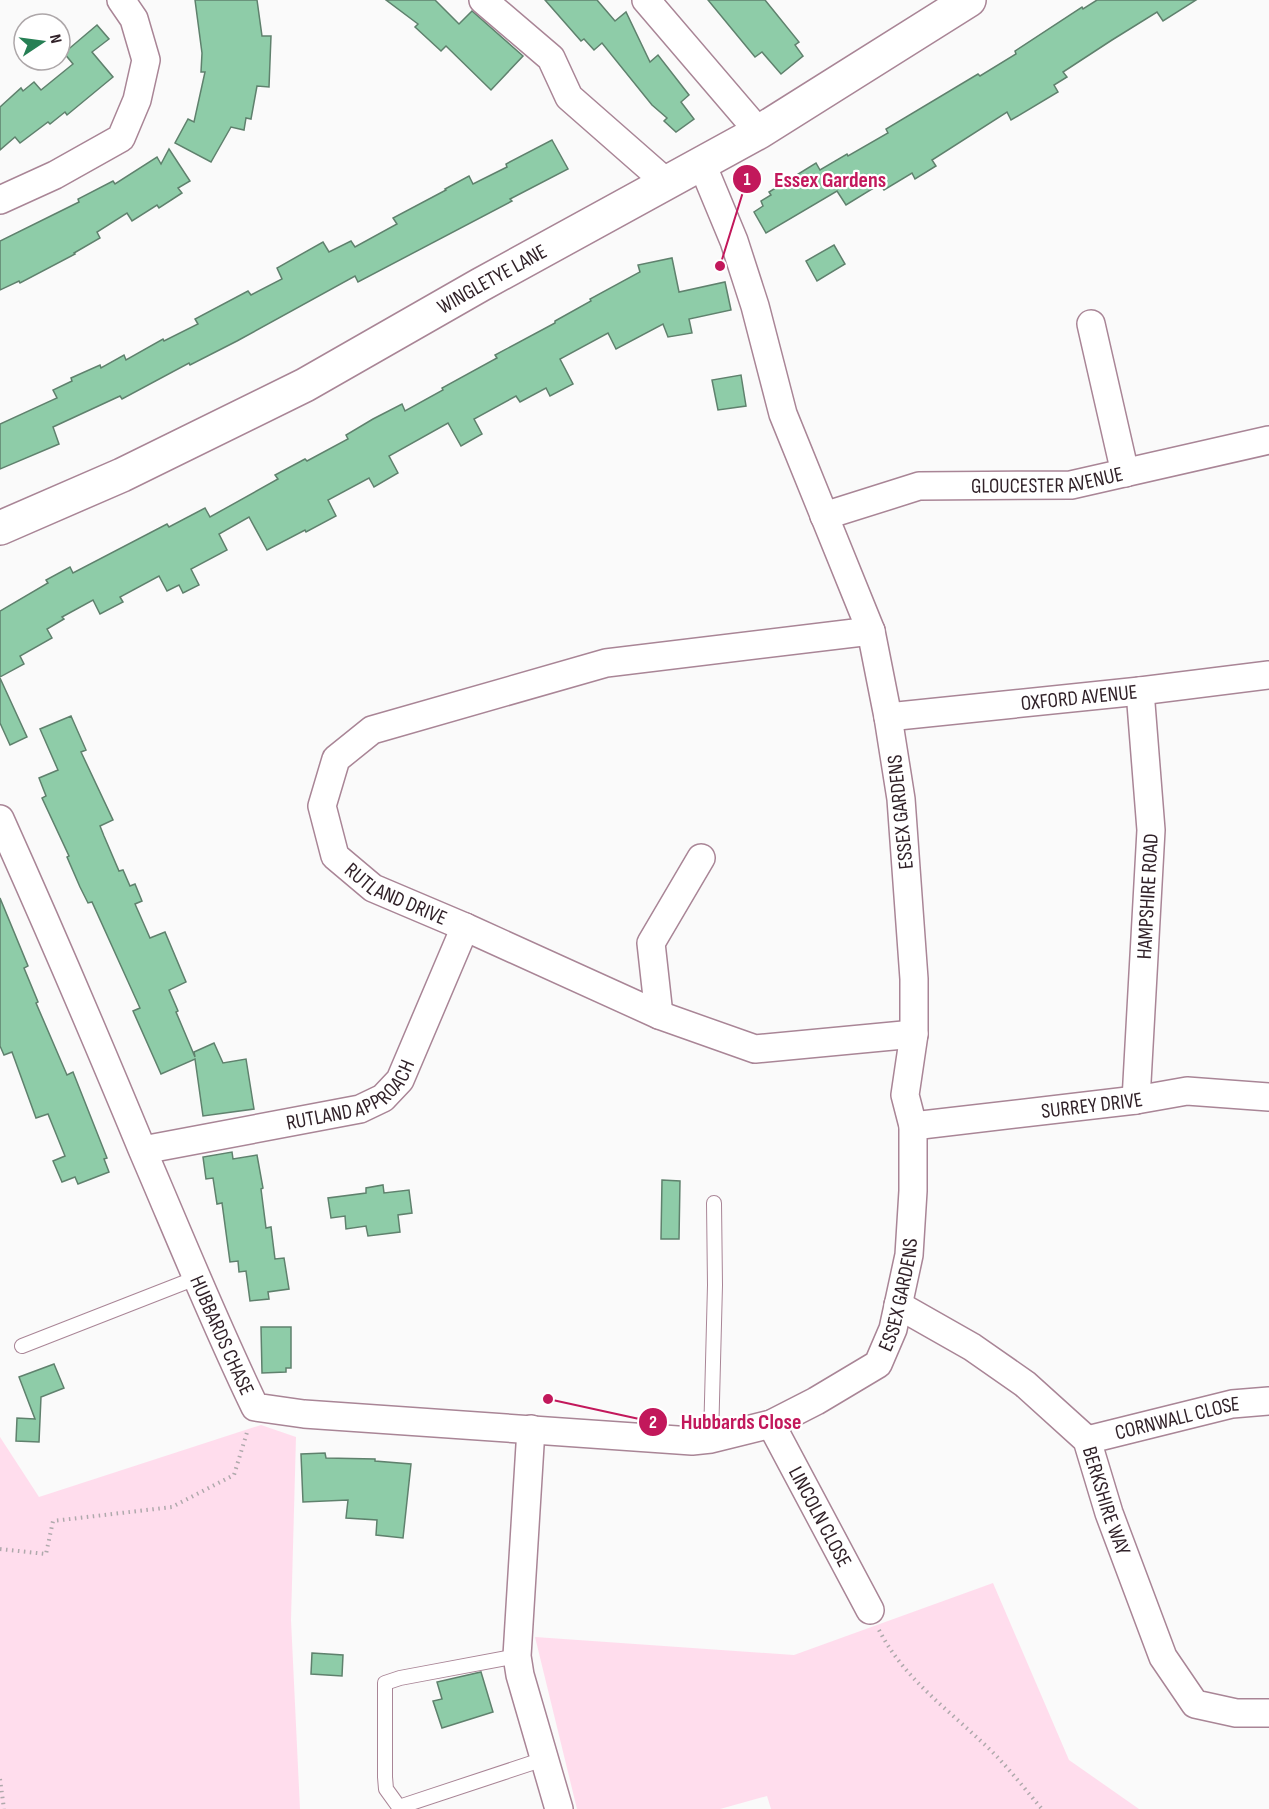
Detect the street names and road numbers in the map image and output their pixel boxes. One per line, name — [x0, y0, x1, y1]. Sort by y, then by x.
street label: WINGLETYE LANE — [433, 239, 551, 320]
street label: GLOUCESTER AVENUE — [971, 462, 1125, 499]
street label: OXFORD AVENUE — [1020, 679, 1139, 716]
street label: ESSEX GARDENS — [882, 753, 919, 870]
street label: HAMPSHIRE ROAD — [1132, 833, 1164, 960]
street label: RUTLAND DRIVE — [339, 858, 451, 931]
street label: RUTLAND APPROACH — [284, 1056, 420, 1136]
street label: SURREY DRIVE — [1040, 1087, 1145, 1124]
street label: ESSEX GARDENS — [873, 1238, 923, 1355]
street label: HUBBARDS CHASE — [184, 1272, 259, 1399]
street label: CORNWALL CLOSE — [1113, 1391, 1240, 1446]
street label: BERKSHIRE WAY — [1077, 1444, 1136, 1559]
street label: LINCOLN CLOSE — [783, 1462, 857, 1572]

